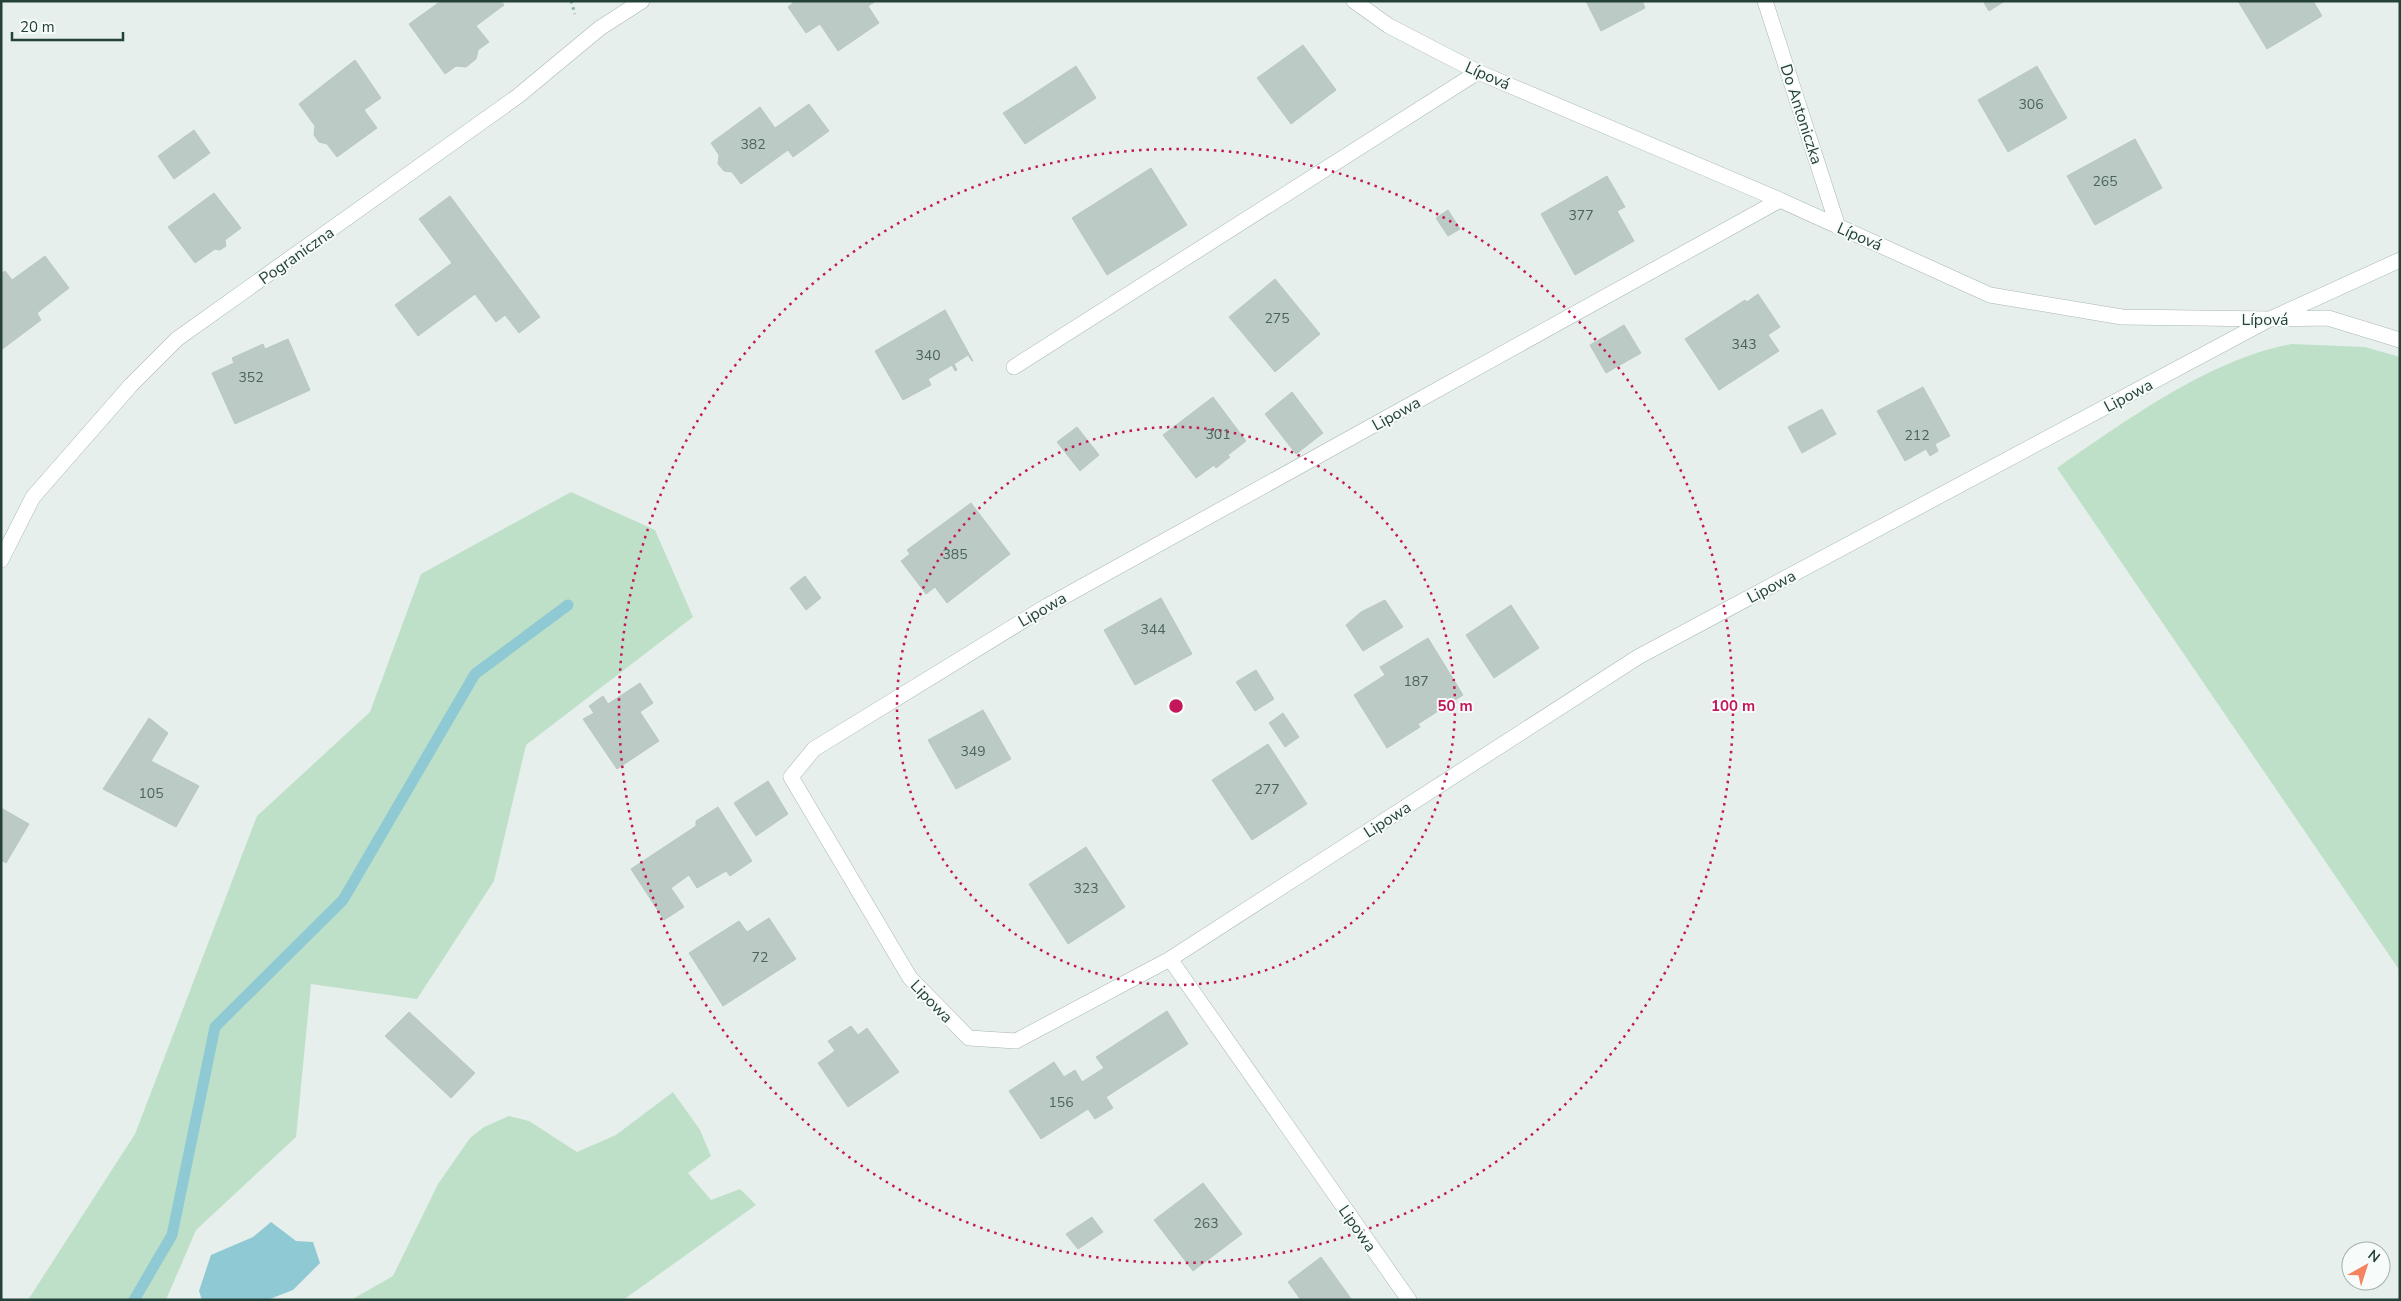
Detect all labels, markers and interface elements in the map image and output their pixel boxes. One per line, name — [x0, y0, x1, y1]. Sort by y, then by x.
scale bar — [12, 10, 124, 42]
text: 20 m — [20, 17, 55, 37]
street label: Lípová — [1462, 56, 1514, 96]
street label: Do Antoniczka — [1775, 61, 1828, 167]
house number: 306 — [2018, 95, 2044, 114]
house number: 382 — [740, 135, 766, 154]
house number: 265 — [2092, 172, 2118, 191]
house number: 377 — [1568, 206, 1594, 225]
street label: Lípová — [1834, 217, 1886, 257]
street label: Pograniczna — [254, 222, 339, 290]
house number: 275 — [1264, 309, 1290, 328]
street label: Lípová — [2241, 309, 2289, 331]
house number: 343 — [1731, 335, 1757, 354]
house number: 340 — [915, 346, 941, 365]
house number: 352 — [238, 368, 264, 387]
street label: Lipowa — [2100, 374, 2157, 418]
street label: Lipowa — [1368, 392, 1425, 436]
house number: 301 — [1205, 425, 1231, 444]
house number: 212 — [1904, 426, 1930, 445]
house number: 385 — [942, 545, 968, 564]
street label: Lipowa — [1743, 565, 1800, 609]
street label: Lipowa — [1014, 587, 1071, 632]
house number: 344 — [1140, 620, 1166, 639]
house number: 187 — [1403, 672, 1429, 691]
text: 50 m — [1437, 696, 1473, 716]
text: 100 m — [1711, 696, 1755, 716]
centre of rings — [1167, 697, 1185, 715]
house number: 349 — [960, 742, 986, 761]
house number: 277 — [1254, 780, 1280, 799]
house number: 105 — [138, 784, 164, 803]
street label: Lipowa — [1360, 796, 1415, 843]
house number: 323 — [1073, 879, 1099, 898]
house number: 72 — [752, 948, 768, 967]
street label: Lipowa — [905, 975, 957, 1028]
house number: 156 — [1048, 1093, 1074, 1112]
street label: Lipowa — [1333, 1201, 1381, 1256]
house number: 263 — [1193, 1214, 1219, 1233]
north arrow — [2341, 1241, 2391, 1291]
text: N — [2364, 1246, 2384, 1267]

